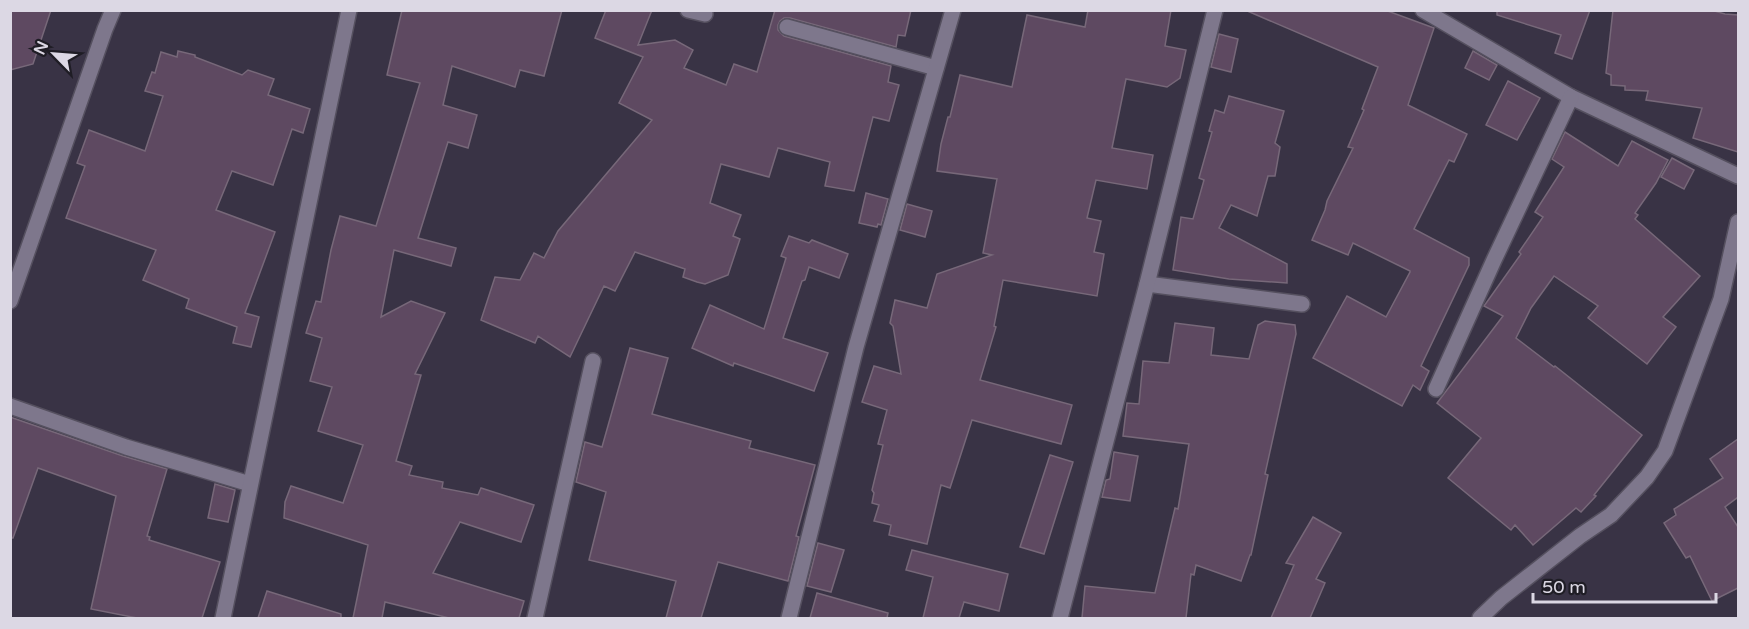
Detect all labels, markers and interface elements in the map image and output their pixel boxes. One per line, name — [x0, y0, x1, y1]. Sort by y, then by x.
north arrow — [24, 24, 84, 84]
text: N — [30, 38, 53, 58]
scale bar — [1533, 566, 1716, 604]
text: 50 m — [1542, 576, 1586, 598]

